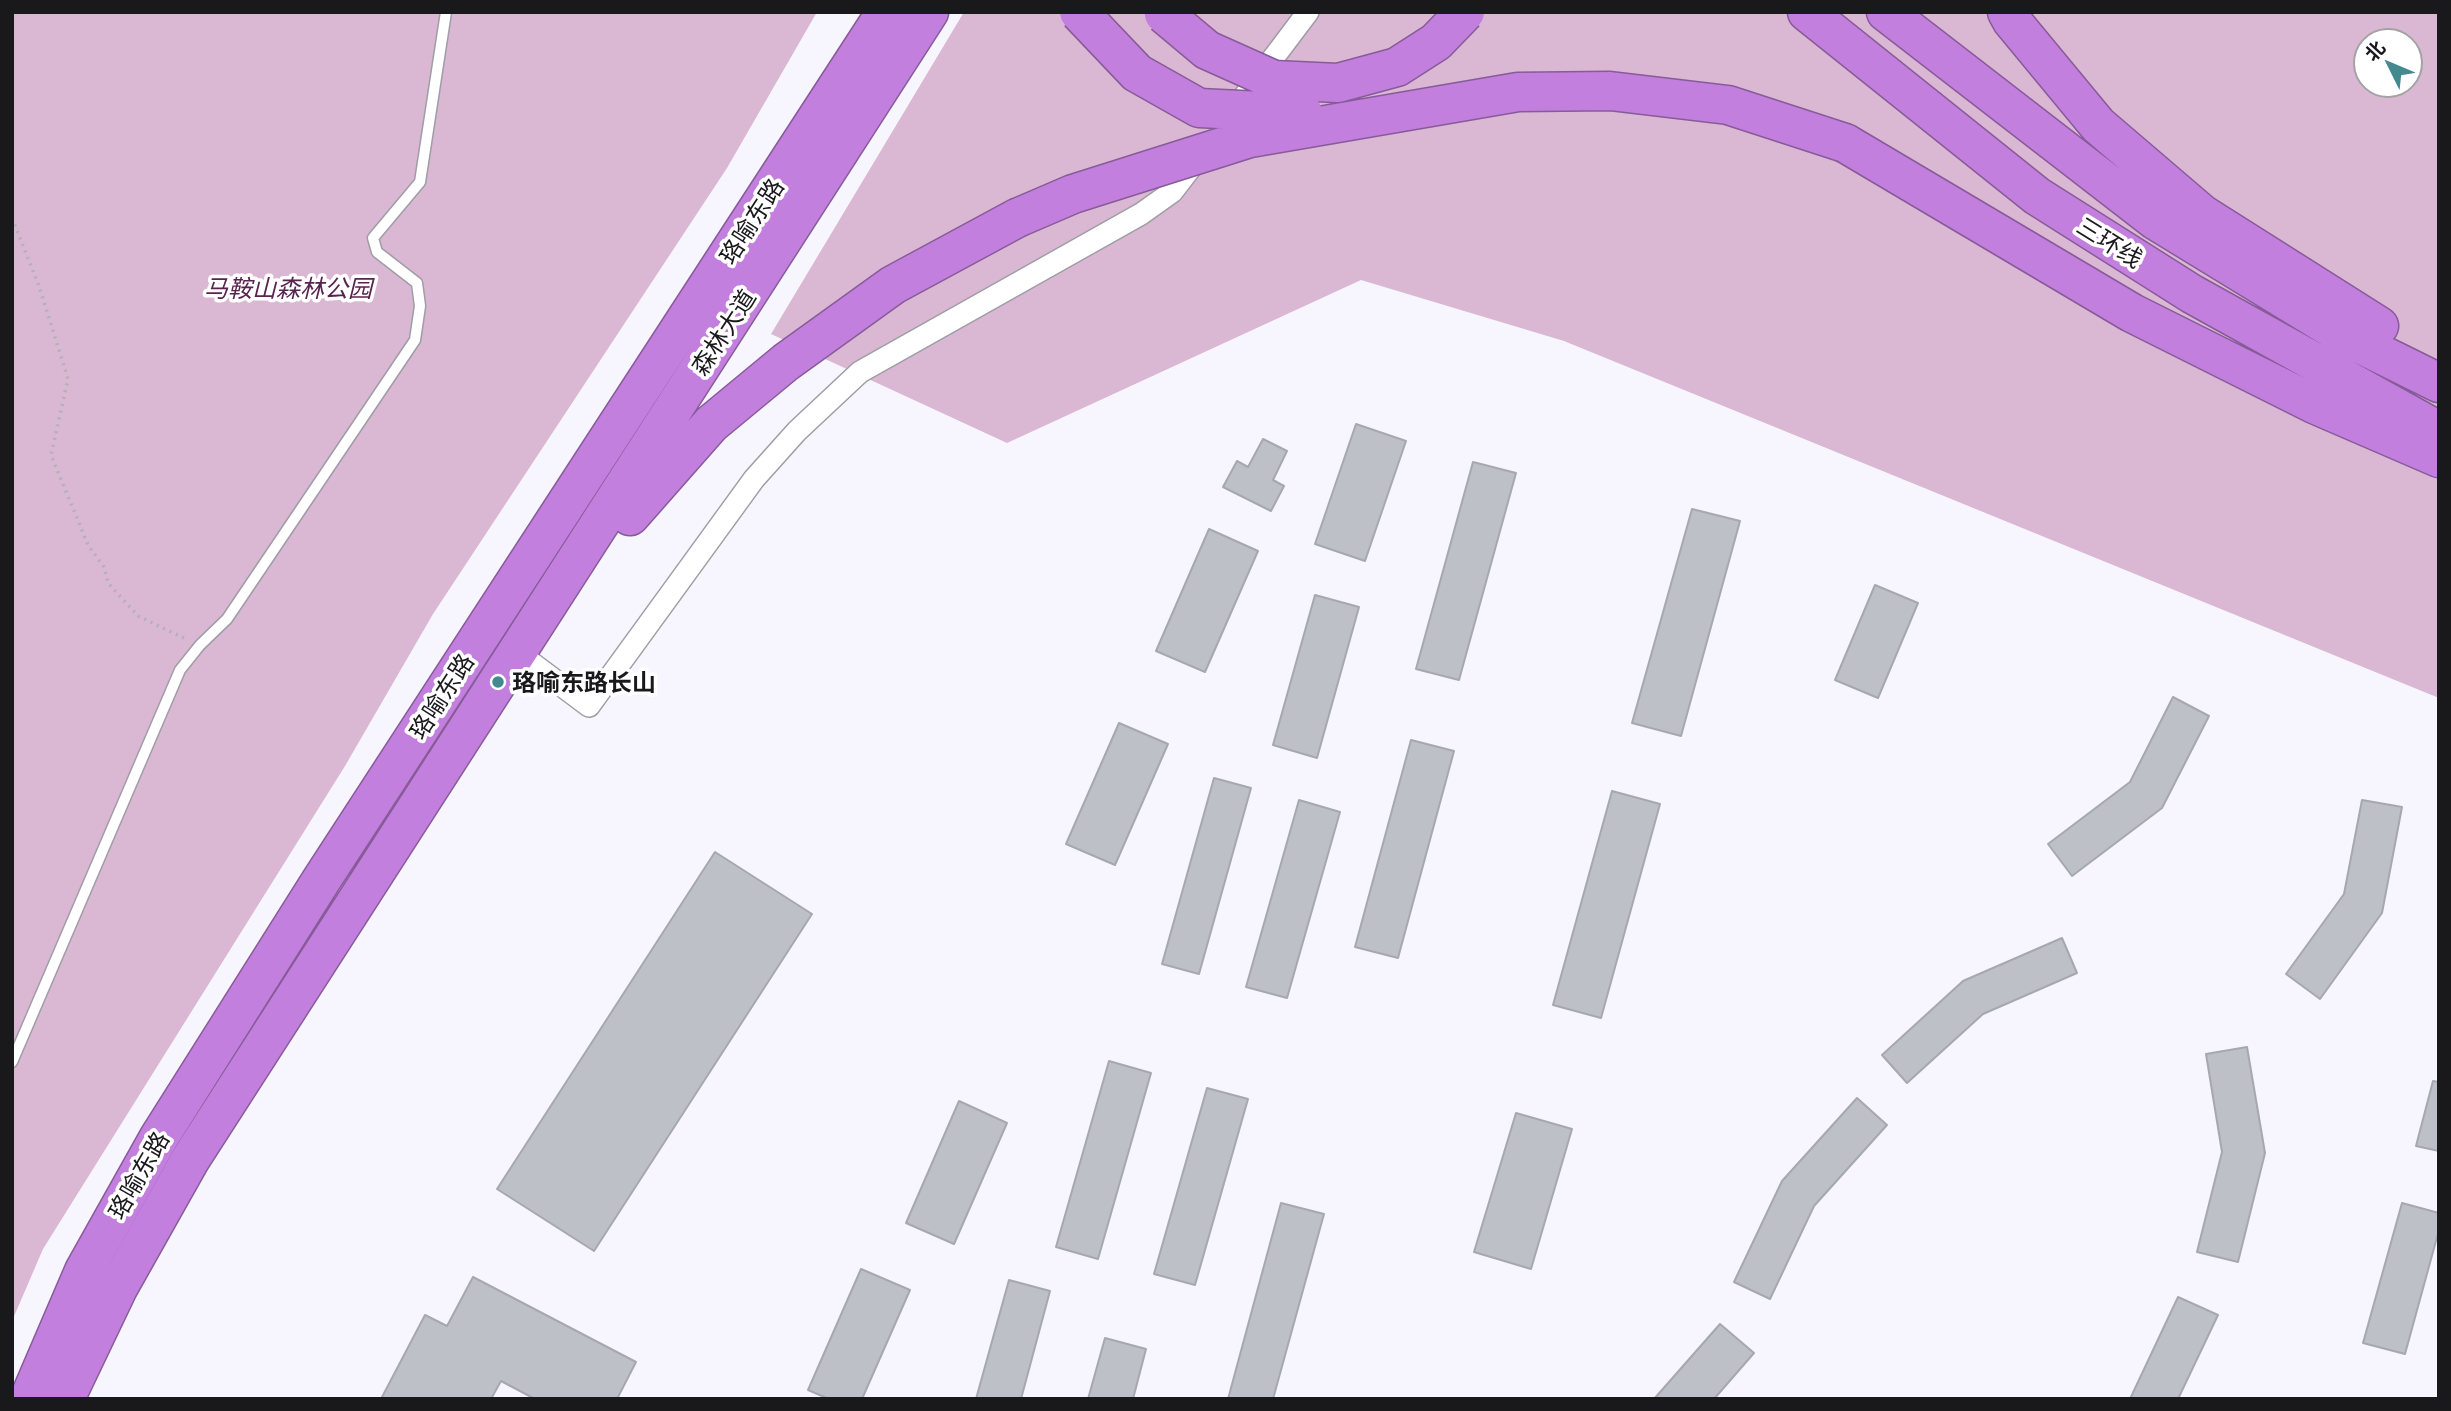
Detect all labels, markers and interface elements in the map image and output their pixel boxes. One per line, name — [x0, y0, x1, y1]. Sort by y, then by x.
north arrow — [2353, 28, 2423, 98]
text: 北 — [2357, 34, 2390, 66]
street label: 珞喻东路 — [713, 173, 789, 269]
street label: 三环线 — [2072, 211, 2148, 273]
park label: 马鞍山森林公园 — [204, 274, 372, 302]
street label: 森林大道 — [685, 284, 761, 380]
street label: 珞喻东路 — [403, 648, 479, 744]
place label: 珞喻东路长山 — [512, 668, 656, 696]
marker: 珞喻东路长山 — [490, 674, 506, 690]
street label: 珞喻东路 — [102, 1126, 174, 1224]

